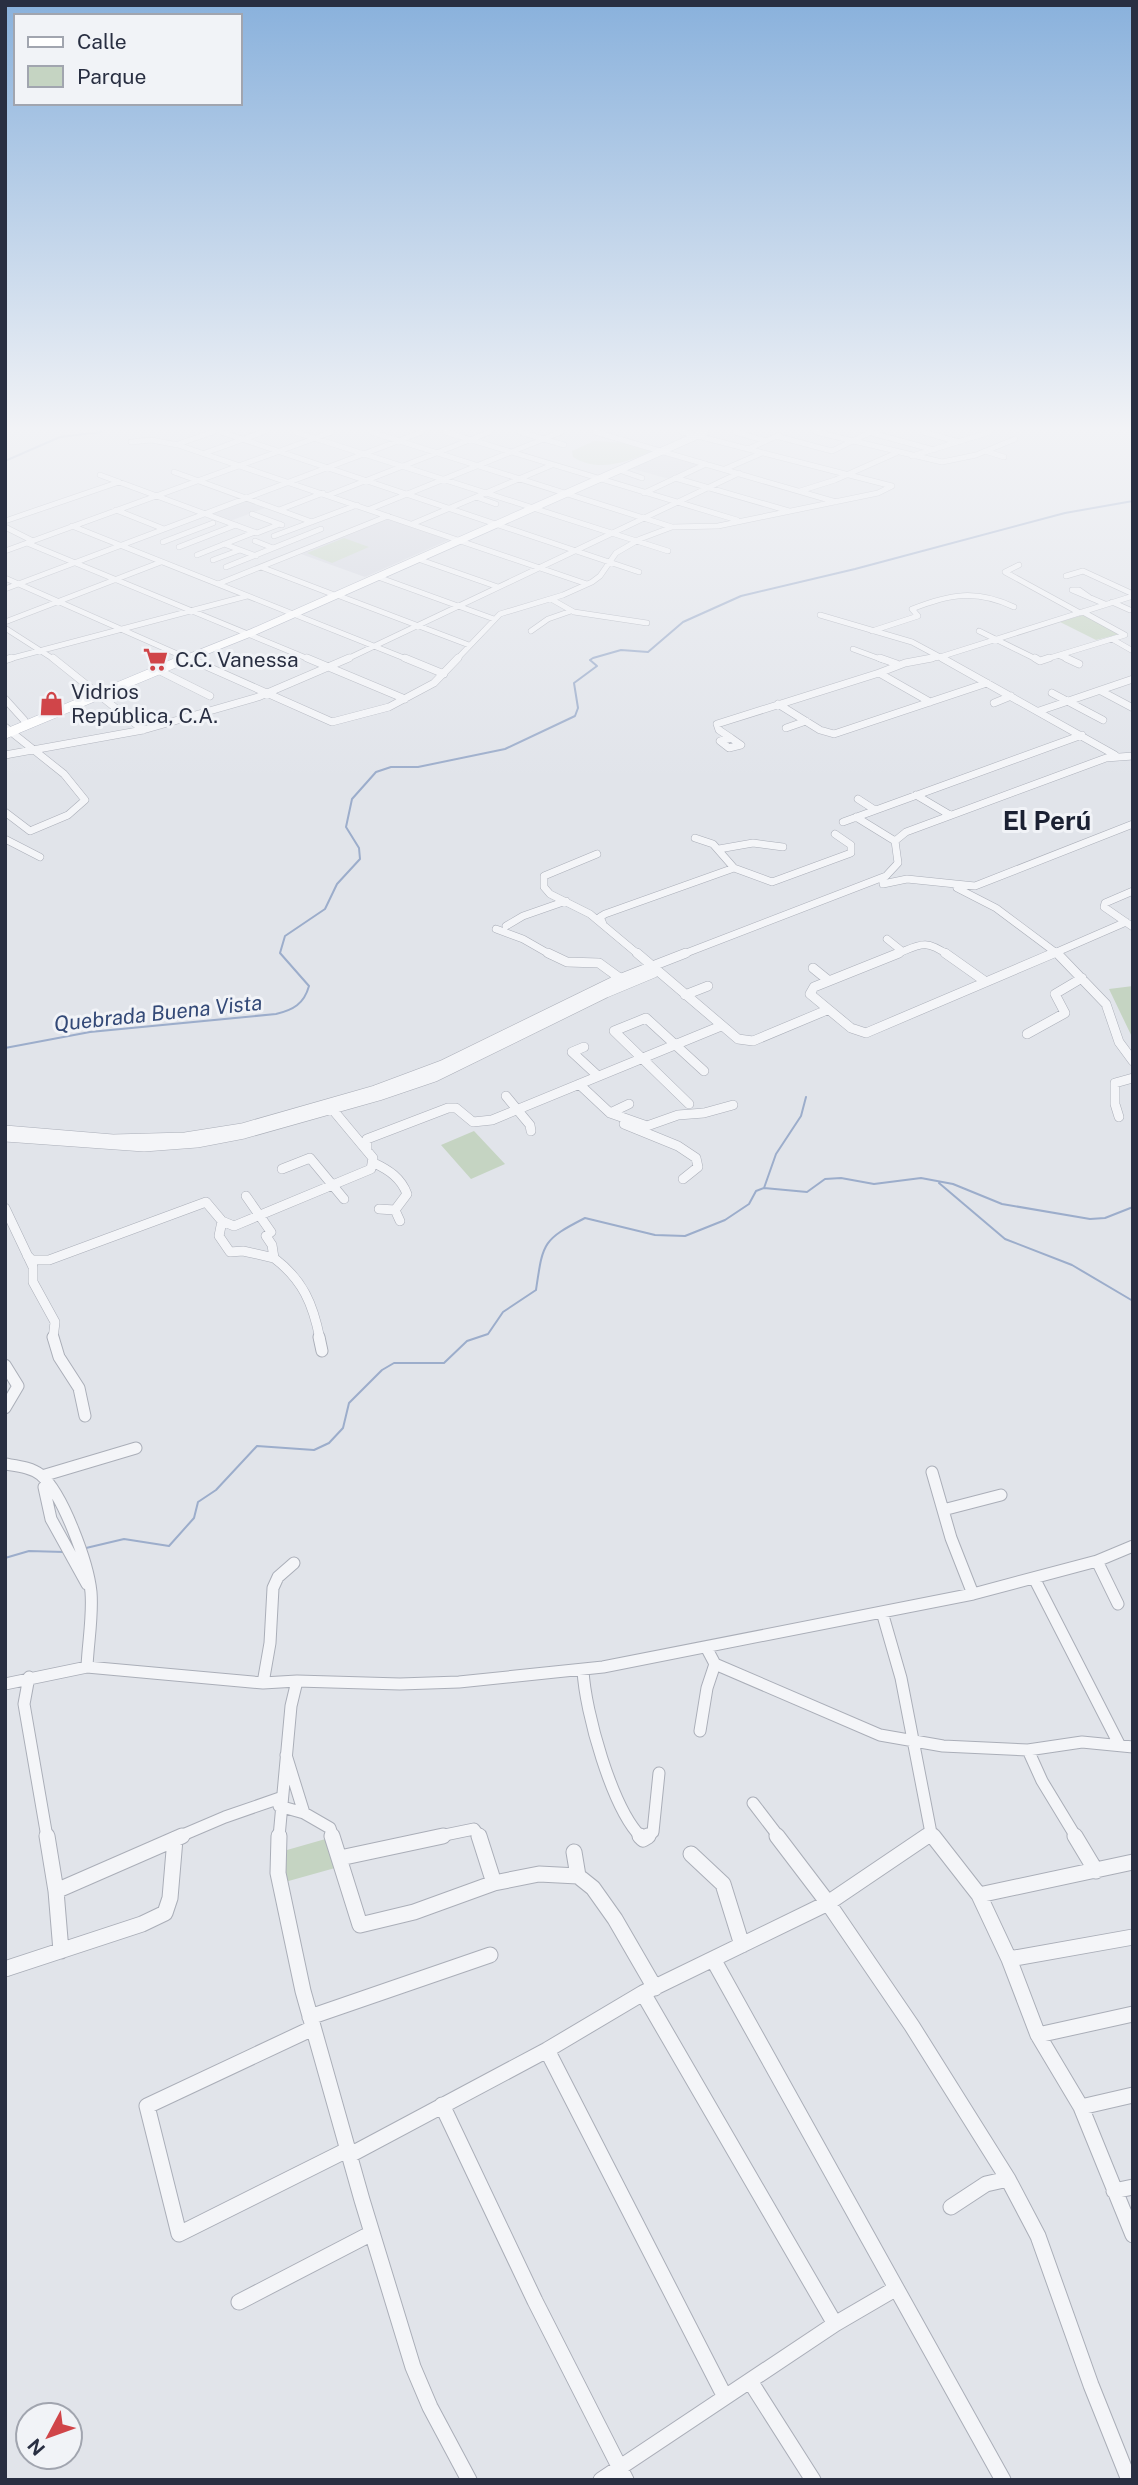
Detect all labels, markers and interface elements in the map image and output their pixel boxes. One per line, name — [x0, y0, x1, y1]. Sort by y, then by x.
legend — [14, 14, 242, 105]
text: Calle — [77, 29, 127, 54]
text: Parque — [77, 64, 146, 89]
supermarket icon: C.C. Vanessa — [141, 645, 169, 673]
place label: C.C. Vanessa — [175, 647, 299, 672]
place label: Vidrios República, C.A. — [71, 679, 218, 728]
shop icon: Vidrios República, C.A. — [37, 689, 65, 717]
district label: El Perú — [1003, 805, 1091, 836]
water label: Quebrada Buena Vista — [53, 990, 263, 1036]
north arrow — [14, 2401, 84, 2471]
text: N — [23, 2434, 49, 2460]

